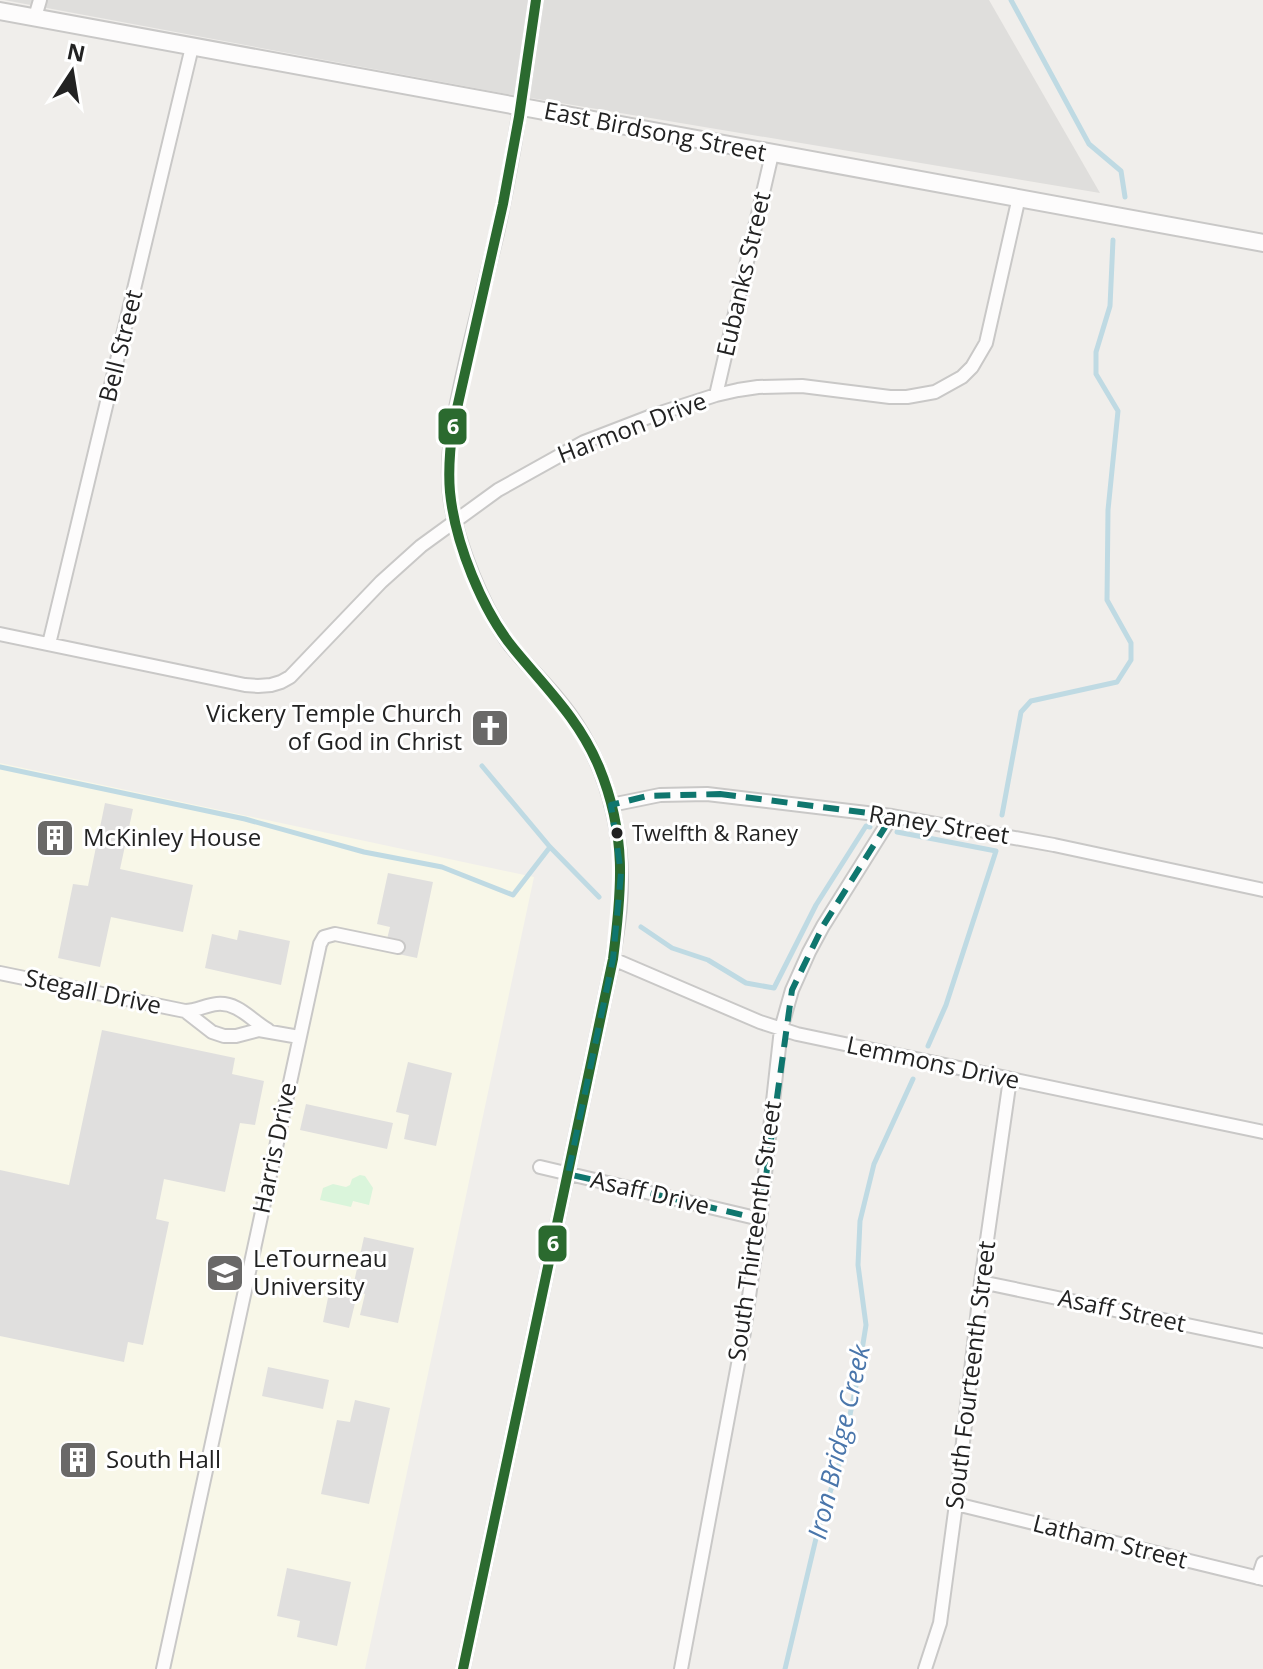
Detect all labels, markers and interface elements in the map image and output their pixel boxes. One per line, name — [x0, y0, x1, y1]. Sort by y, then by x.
north arrow — [32, 32, 112, 112]
text: N — [64, 35, 88, 68]
street label: East Birdsong Street — [541, 93, 769, 168]
street label: Eubanks Street — [708, 188, 778, 359]
street label: Bell Street — [90, 286, 149, 405]
street label: Harmon Drive — [552, 383, 711, 470]
line badge: 6 — [437, 407, 468, 446]
text: 6 — [447, 410, 459, 440]
place label: Vickery Temple Church of God in Christ — [206, 696, 462, 757]
church icon: Vickery Temple Church of God in Christ — [469, 707, 511, 749]
street label: Raney Street — [867, 796, 1012, 851]
building icon: McKinley House — [34, 817, 76, 859]
place label: Twelfth & Raney — [632, 817, 799, 847]
place label: McKinley House — [83, 820, 261, 853]
marker: Twelfth & Raney — [609, 825, 625, 841]
street label: Stegall Drive — [22, 960, 165, 1021]
street label: Lemmons Drive — [844, 1027, 1023, 1096]
street label: Harris Drive — [244, 1079, 304, 1216]
street label: South Thirteenth Street — [719, 1099, 788, 1363]
street label: Asaff Drive — [588, 1162, 713, 1221]
line badge: 6 — [537, 1224, 568, 1263]
text: 6 — [547, 1227, 559, 1257]
street label: South Fourteenth Street — [937, 1239, 1002, 1511]
place label: LeTourneau University — [253, 1241, 387, 1302]
school or university icon: LeTourneau University — [204, 1252, 246, 1294]
street label: Asaff Street — [1056, 1280, 1189, 1339]
water label: Iron Bridge Creek — [798, 1340, 878, 1543]
building icon: South Hall — [57, 1439, 99, 1481]
place label: South Hall — [106, 1442, 221, 1475]
street label: Latham Street — [1030, 1505, 1191, 1576]

